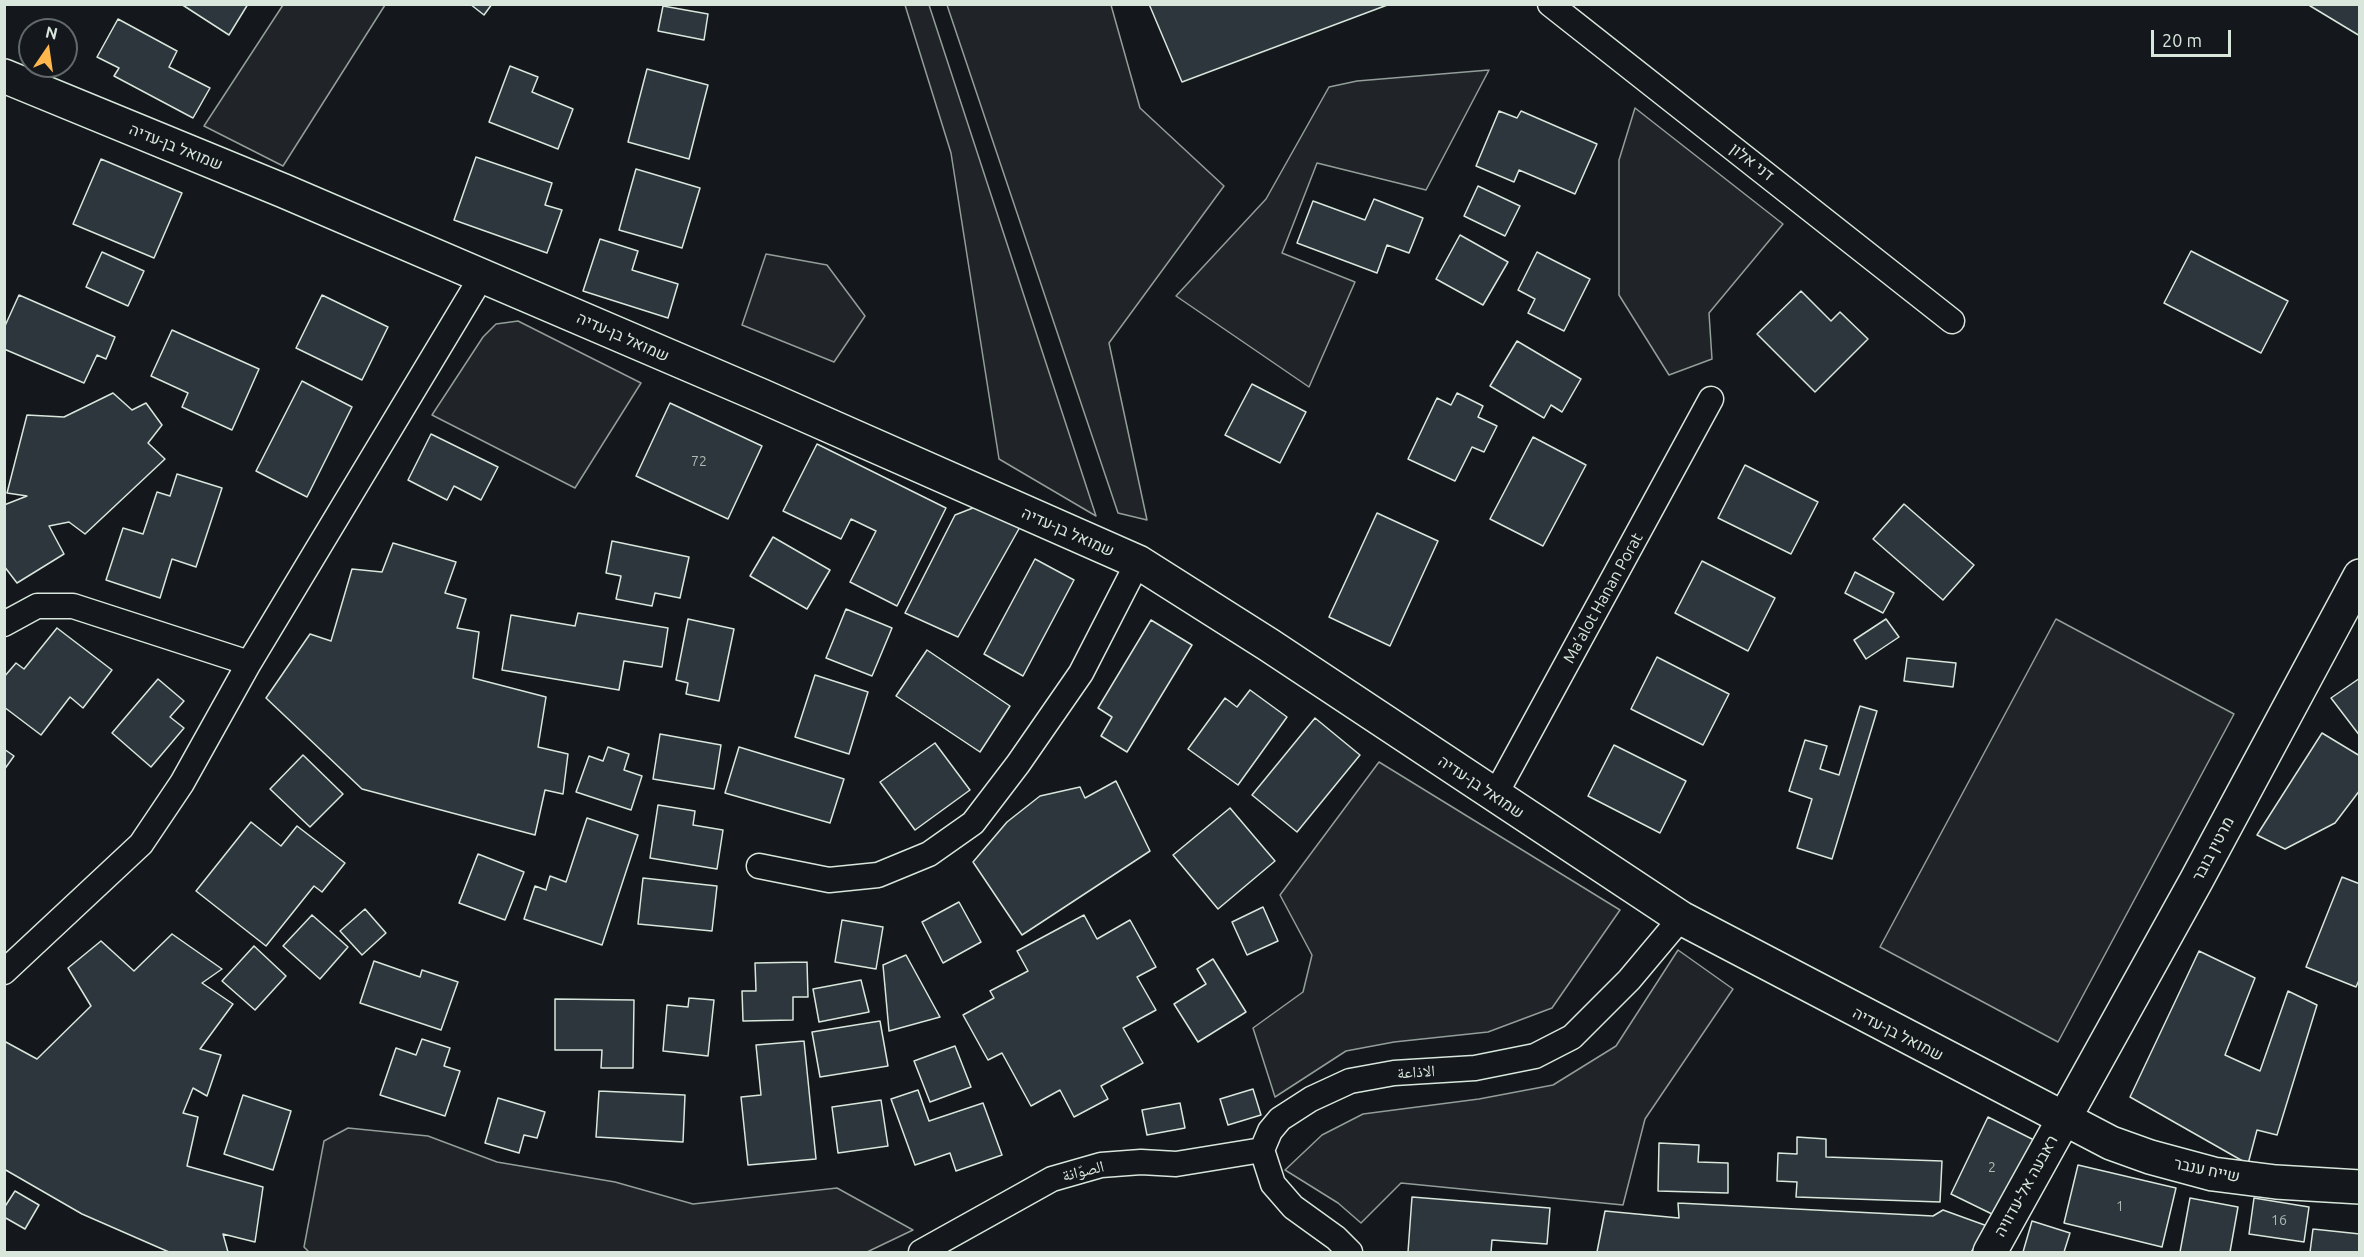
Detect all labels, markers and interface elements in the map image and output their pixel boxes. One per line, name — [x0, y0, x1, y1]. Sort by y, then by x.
north arrow — [18, 18, 78, 78]
scale bar — [2154, 18, 2234, 56]
text: N — [44, 22, 59, 43]
text: 20 m — [2162, 30, 2202, 50]
street label: שמואל בן-עדיה — [126, 120, 226, 174]
street label: דני אלון — [1726, 139, 1778, 185]
street label: שמואל בן-עדיה — [574, 308, 672, 366]
house number: 72 — [691, 453, 707, 469]
street label: שמואל בן-עדיה — [1019, 503, 1117, 561]
street label: Ma’alot Hanan Porat — [1559, 529, 1647, 667]
street label: שמואל בן-עדיה — [1435, 751, 1527, 823]
street label: מרטין בובר — [2188, 813, 2238, 885]
street label: שמואל בן-עדיה — [1849, 1003, 1947, 1065]
street label: الاذاعة — [1396, 1061, 1436, 1083]
street label: ראבעה אל-עדוויה — [1990, 1132, 2062, 1240]
street label: שייח ענבר — [2172, 1154, 2242, 1186]
street label: الصوّانة — [1060, 1157, 1106, 1185]
house number: 2 — [1988, 1159, 1996, 1175]
house number: 1 — [2116, 1198, 2124, 1214]
house number: 16 — [2271, 1212, 2287, 1228]

